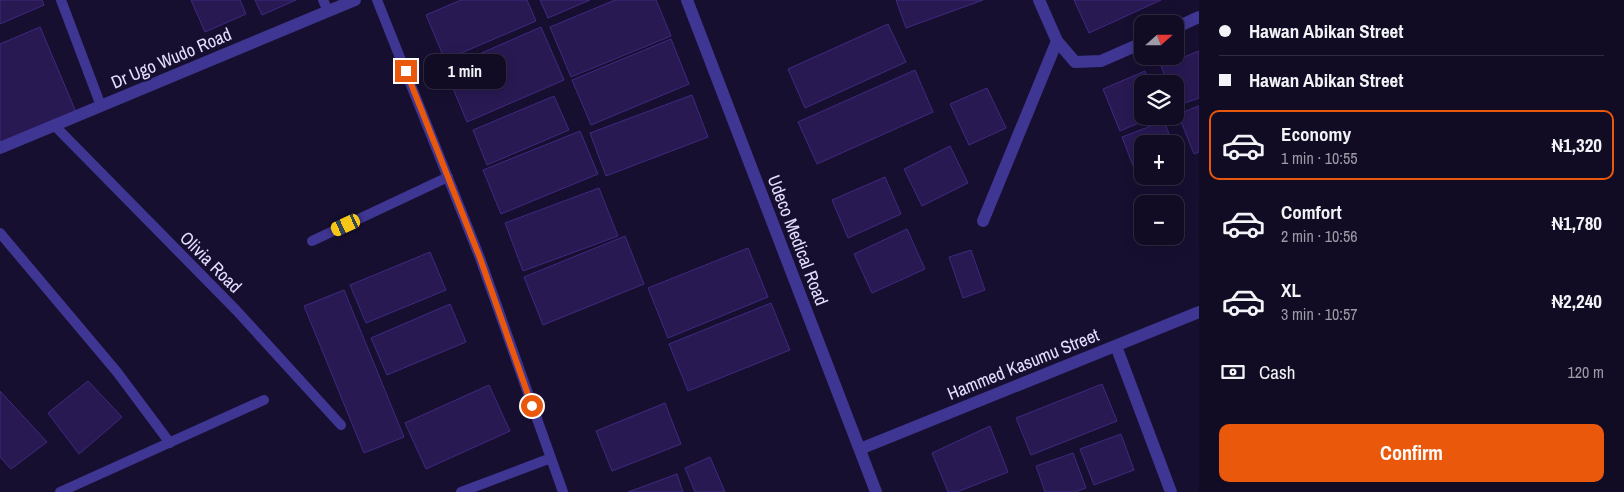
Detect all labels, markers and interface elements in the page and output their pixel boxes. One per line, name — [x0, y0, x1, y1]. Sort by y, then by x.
north arrow — [1134, 15, 1184, 65]
map controls — [1134, 15, 1184, 245]
text: Hawan Abikan Street — [1249, 18, 1403, 44]
street label: Dr Ugo Wudo Road — [107, 21, 235, 95]
callout: 1 min — [424, 54, 506, 88]
route end — [395, 60, 417, 82]
text: 1 min — [448, 60, 482, 82]
text: Hawan Abikan Street — [1249, 67, 1403, 93]
button: layers — [1134, 75, 1184, 125]
text: Economy — [1281, 121, 1351, 147]
icon: car — [1221, 123, 1266, 168]
text: ₦1,320 — [1552, 132, 1602, 158]
button: + — [1134, 135, 1184, 185]
text: 1 min · 10:55 — [1281, 147, 1358, 169]
street label: Udeco Medical Road — [762, 171, 834, 309]
button: − — [1134, 195, 1184, 245]
text: Comfort — [1281, 199, 1342, 225]
icon: car — [1221, 201, 1266, 246]
text: ₦1,780 — [1552, 210, 1602, 236]
car — [329, 212, 362, 238]
text: 2 min · 10:56 — [1281, 225, 1358, 247]
street label: Olivia Road — [175, 226, 247, 298]
text: XL — [1281, 277, 1301, 303]
icon: car — [1221, 279, 1266, 324]
text: ₦2,240 — [1552, 288, 1602, 314]
text: 3 min · 10:57 — [1281, 303, 1358, 325]
street label: Hammed Kasumu Street — [943, 322, 1103, 406]
icon: cash — [1219, 358, 1247, 386]
text: Cash — [1259, 359, 1295, 385]
text: 120 m — [1568, 361, 1604, 383]
route start — [521, 395, 543, 417]
button: Confirm — [1219, 424, 1604, 482]

